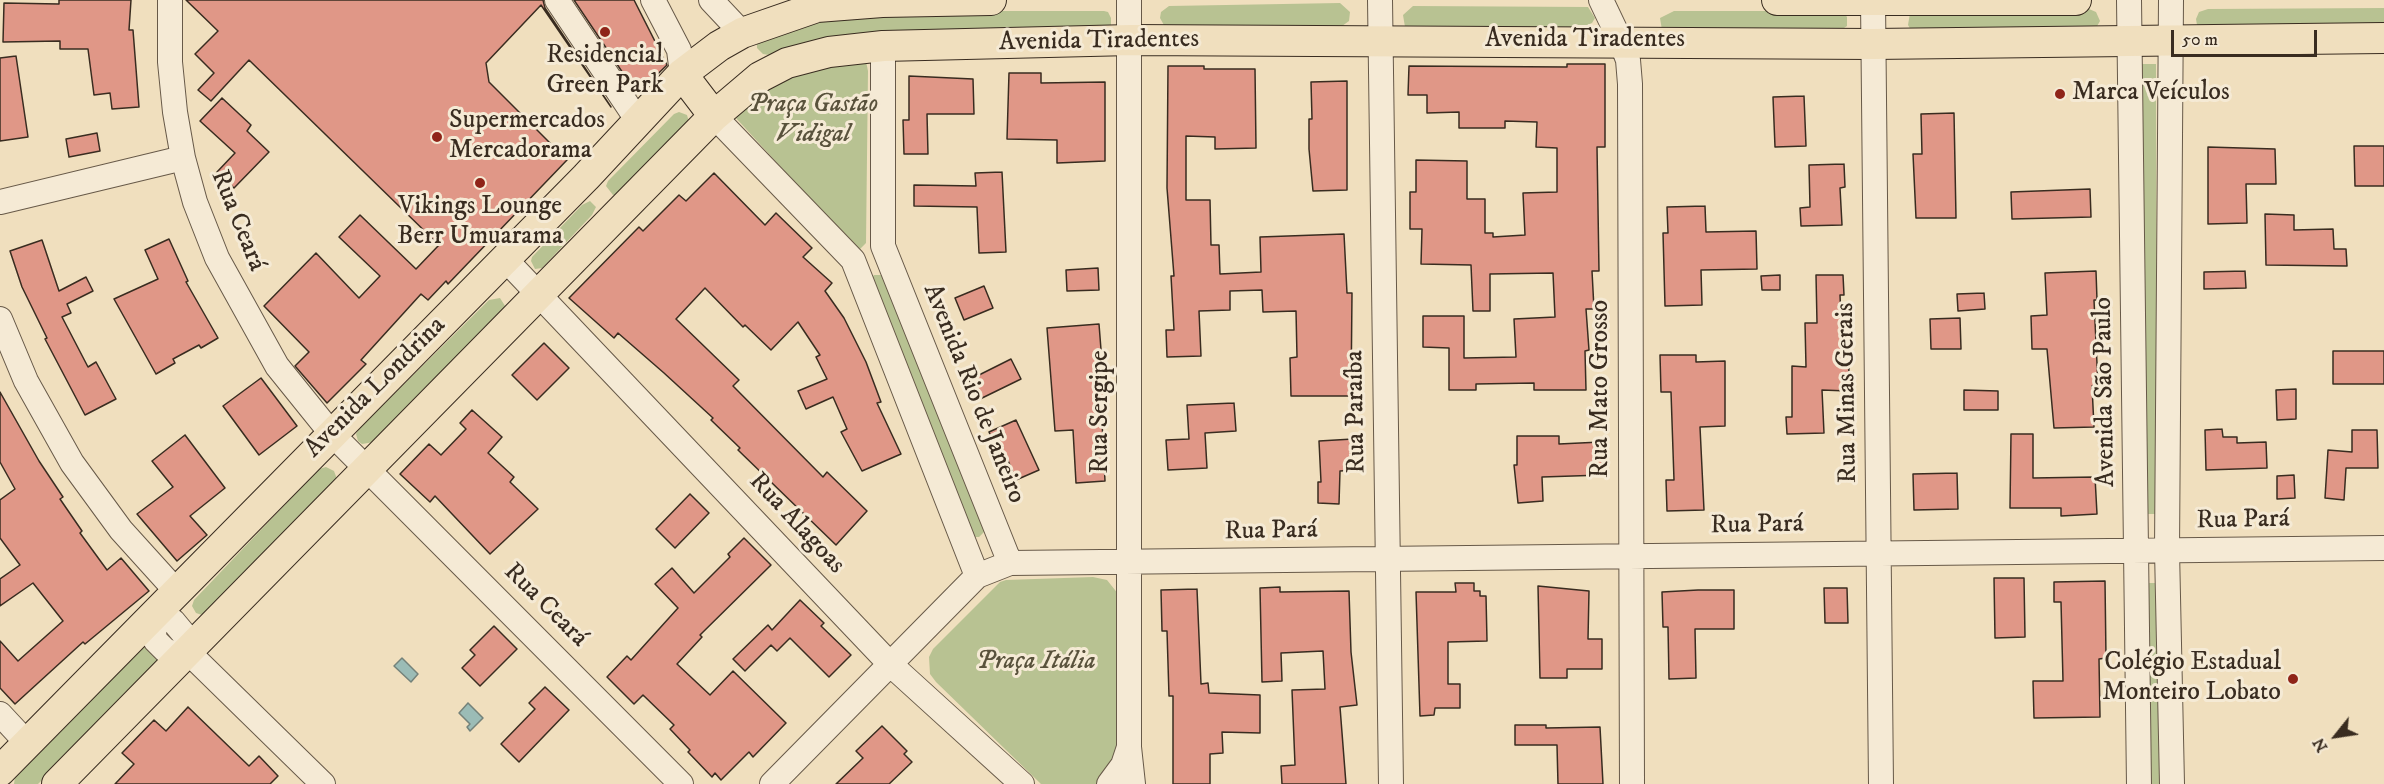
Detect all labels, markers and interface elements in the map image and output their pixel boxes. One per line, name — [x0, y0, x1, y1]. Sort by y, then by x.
scale bar — [2174, 18, 2320, 56]
marker: Residencial Green Park — [598, 25, 612, 39]
street label: Avenida Tiradentes — [999, 25, 1199, 59]
street label: Avenida Tiradentes — [1485, 25, 1685, 57]
text: 50 m — [2182, 29, 2218, 51]
place label: Residencial Green Park — [546, 41, 664, 102]
place label: Marca Veículos — [2072, 78, 2230, 110]
marker: Marca Veículos — [2053, 87, 2067, 101]
park label: Praça Gastão Vidigal — [748, 90, 878, 152]
place label: Supermercados Mercadorama — [449, 106, 605, 168]
marker: Supermercados Mercadorama — [430, 130, 444, 144]
street label: Rua Ceará — [203, 166, 271, 276]
marker: Vikings Lounge Berr Umuarama — [473, 176, 487, 190]
place label: Vikings Lounge Berr Umuarama — [397, 192, 563, 254]
street label: Avenida Rio de Janeiro — [915, 280, 1031, 508]
street label: Avenida São Paulo — [2089, 297, 2123, 487]
street label: Rua Mato Grosso — [1586, 300, 1618, 478]
street label: Rua Minas Gerais — [1831, 302, 1865, 484]
street label: Avenida Londrina — [299, 311, 453, 465]
street label: Rua Sergipe — [1086, 350, 1118, 474]
street label: Rua Paraíba — [1340, 350, 1374, 474]
street label: Rua Alagoas — [741, 467, 851, 581]
street label: Rua Pará — [2196, 505, 2290, 537]
street label: Rua Pará — [1710, 510, 1804, 542]
street label: Rua Pará — [1224, 516, 1318, 548]
street label: Rua Ceará — [496, 557, 594, 655]
park label: Praça Itália — [976, 647, 1096, 679]
place label: Colégio Estadual Monteiro Lobato — [2102, 648, 2281, 710]
marker: Colégio Estadual Monteiro Lobato — [2286, 672, 2300, 686]
north arrow — [2306, 706, 2366, 766]
text: N — [2308, 734, 2332, 756]

